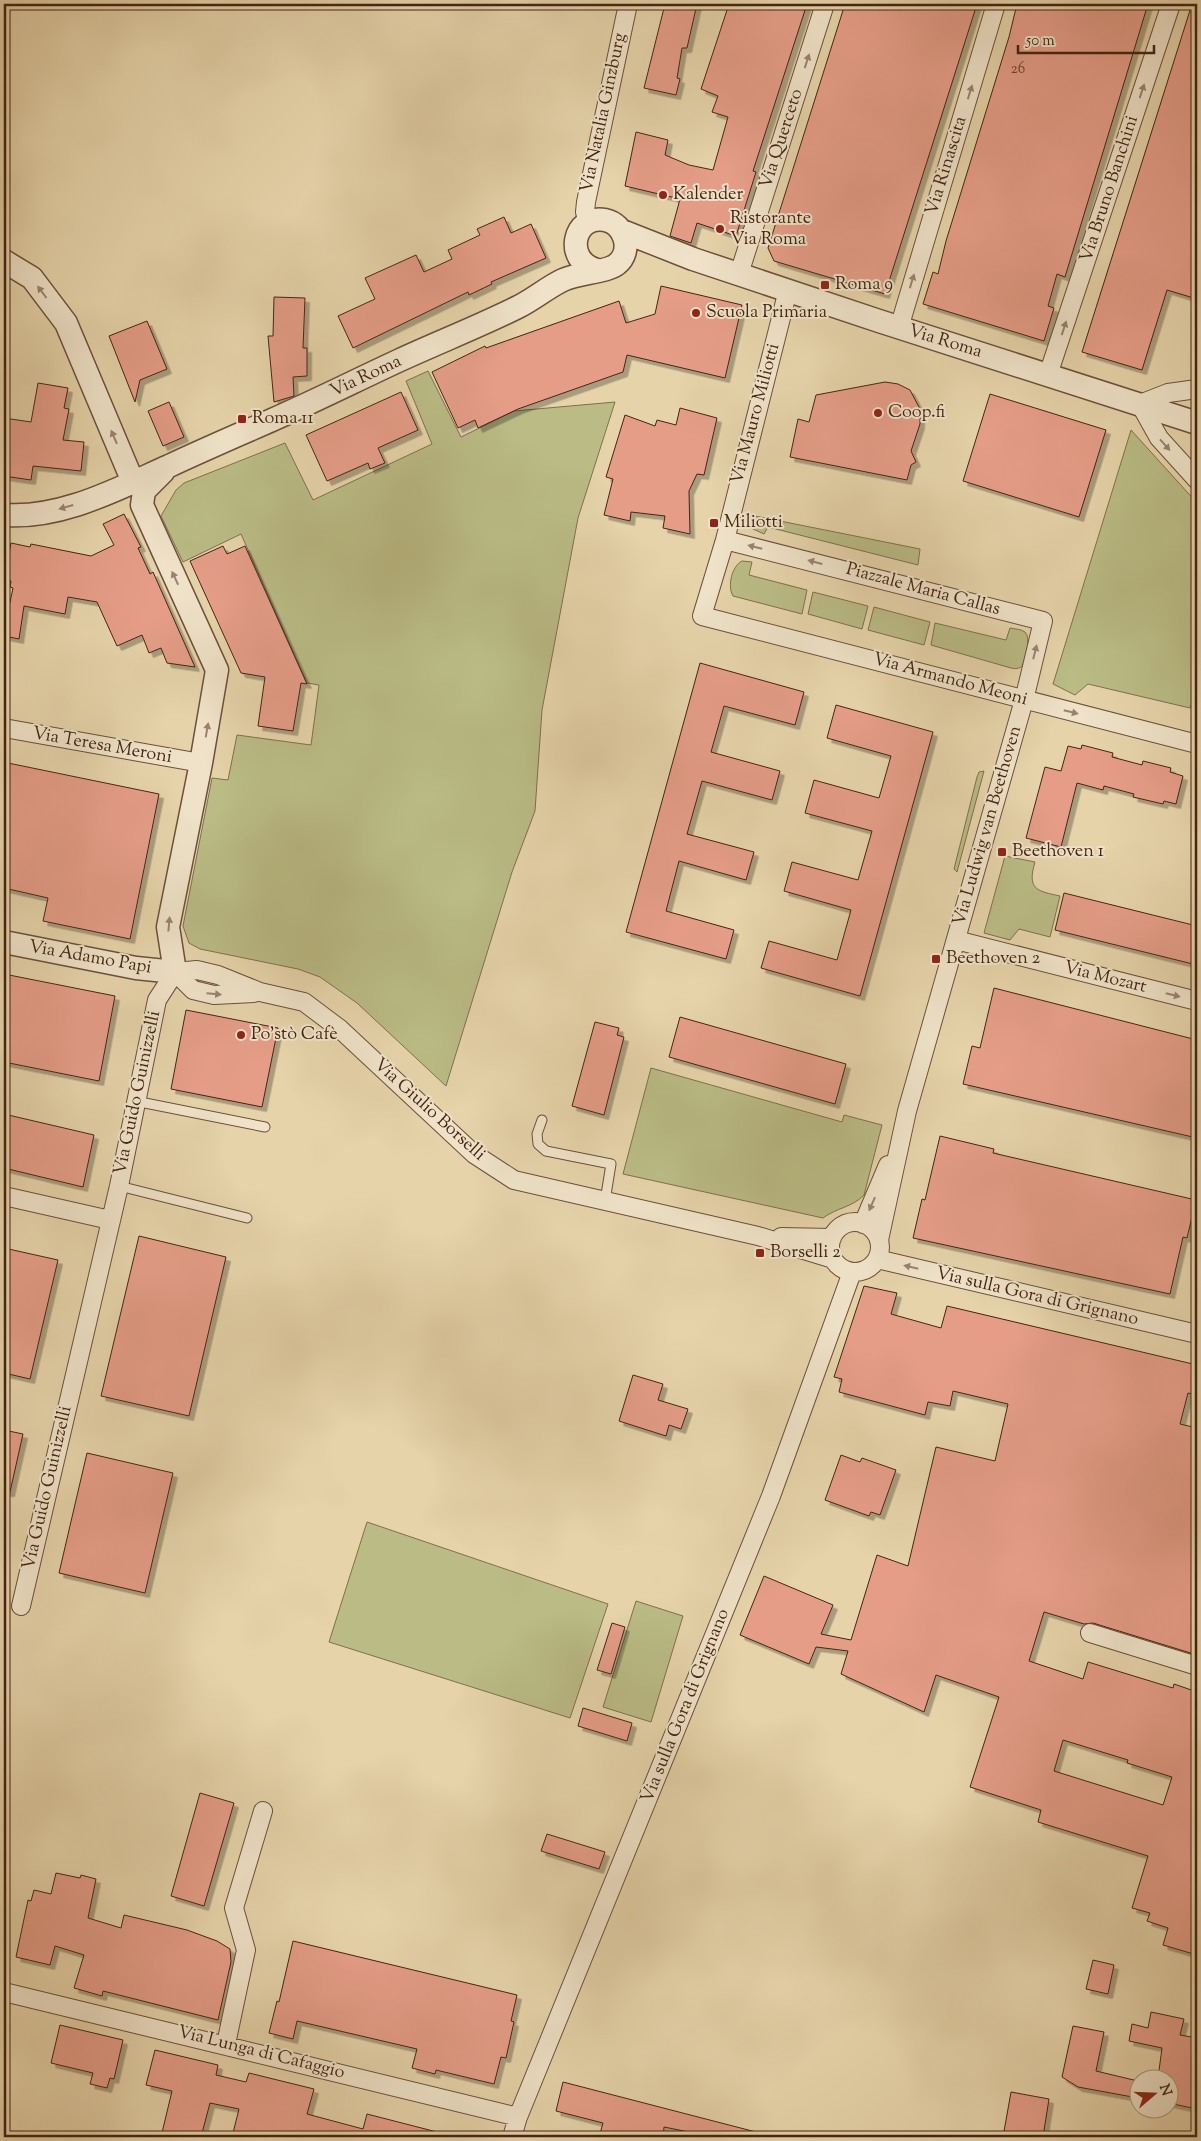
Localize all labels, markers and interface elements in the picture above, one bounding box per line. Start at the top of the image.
scale bar [1018,22,1155,54]
street label: Via Natalia Ginzburg [574,31,634,195]
text: 50 m [1025,31,1055,52]
one-way arrow [803,53,811,68]
house number: 26 [1011,59,1025,80]
one-way arrow [1139,83,1147,98]
one-way arrow [966,84,974,99]
street label: Via Querceto [754,86,810,192]
street label: Via Bruno Banchini [1074,112,1146,266]
street label: Via Rinascita [920,113,974,219]
place label: Kalender [673,182,743,208]
marker: Kalender [657,189,669,201]
place label: Ristorante Via Roma [730,206,811,253]
marker: Ristorante Via Roma [714,223,726,235]
place label: Roma 9 [835,272,893,298]
one-way arrow [909,273,917,288]
marker: Roma 9 [819,279,831,291]
one-way arrow [37,285,47,299]
place label: Scuola Primaria [706,300,827,326]
marker: Scuola Primaria [690,307,702,319]
street label: Via Roma [905,318,985,366]
one-way arrow [1060,321,1068,336]
street label: Via Mauro Miliotti [725,341,787,487]
street label: Via Roma [326,349,406,405]
place label: Coop.fi [888,400,946,426]
place label: Roma 11 [252,406,314,432]
marker: Coop.fi [872,407,884,419]
marker: Roma 11 [236,413,248,425]
one-way arrow [110,429,118,444]
one-way arrow [1159,438,1171,450]
one-way arrow [58,503,73,511]
place label: Miliotti [724,510,783,536]
marker: Miliotti [708,517,720,529]
one-way arrow [748,543,763,551]
street label: Piazzale Maria Callas [843,557,1003,623]
one-way arrow [808,558,823,566]
one-way arrow [171,571,179,585]
one-way arrow [1032,645,1040,660]
street label: Via Armando Meoni [870,647,1030,713]
one-way arrow [1063,708,1078,716]
street label: Via Teresa Meroni [30,721,174,771]
one-way arrow [203,722,211,738]
street label: Via Ludwig van Beethoven [947,723,1029,929]
place label: Beethoven 1 [1012,839,1104,865]
marker: Beethoven 1 [996,846,1008,858]
one-way arrow [166,916,174,932]
street label: Via Adamo Papi [26,934,154,982]
place label: Beethoven 2 [946,946,1041,972]
marker: Beethoven 2 [930,953,942,965]
street label: Via Mozart [1061,955,1149,1001]
one-way arrow [206,990,222,998]
one-way arrow [1165,991,1180,999]
street label: Via Guido Guinizzelli [108,1008,168,1178]
place label: Po'stò Cafè [251,1022,338,1048]
marker: Po'stò Cafè [235,1029,247,1041]
street label: Via Giulio Borselli [367,1052,491,1168]
one-way arrow [868,1197,876,1211]
place label: Borselli 2 [770,1240,841,1266]
marker: Borselli 2 [754,1247,766,1259]
street label: Via sulla Gora di Grignano [933,1261,1141,1333]
one-way arrow [904,1263,919,1271]
street label: Via Guido Guinizzelli [16,1403,80,1573]
street label: Via sulla Gora di Grignano [635,1605,737,1807]
street label: Via Lunga di Cafaggio [175,2020,348,2086]
north arrow [1128,2068,1178,2118]
text: N [1153,2082,1176,2099]

